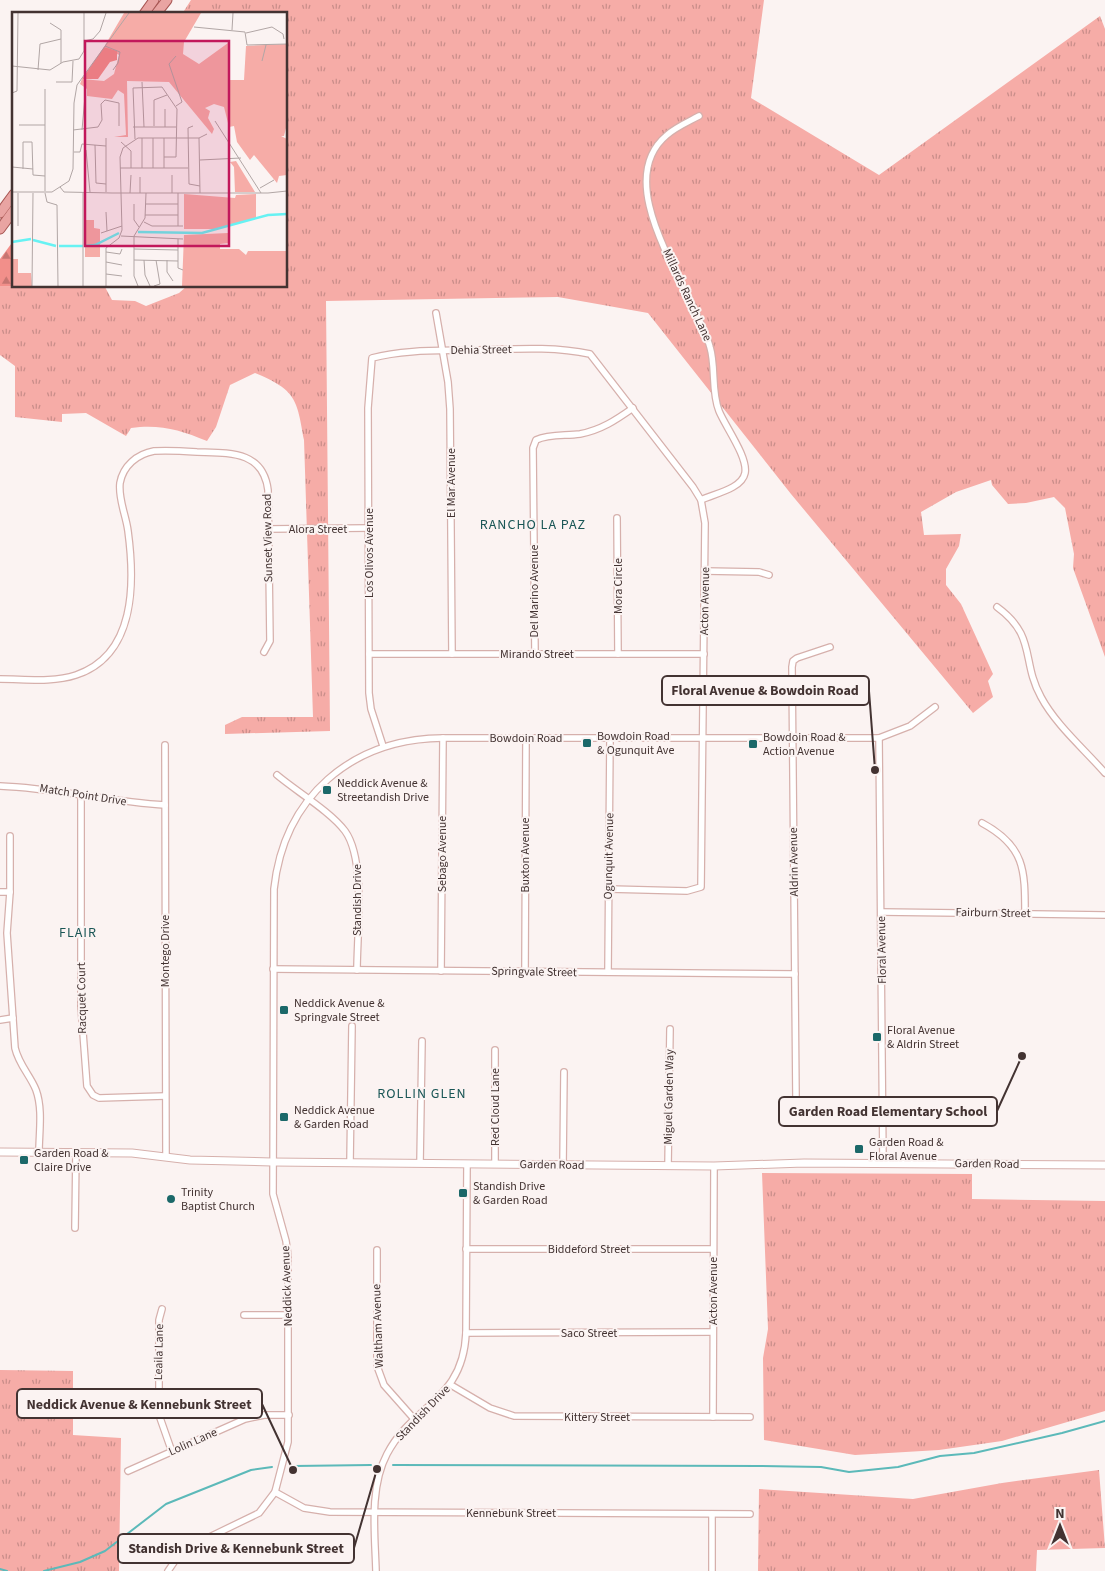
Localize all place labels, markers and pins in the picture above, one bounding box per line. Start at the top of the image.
callout: Floral Avenue & Bowdoin Road [662,676,869,705]
place label: Bowdoin Road & Ogunquit Ave [597,728,674,759]
place label: Bowdoin Road & Action Avenue [763,729,846,760]
marker: Bowdoin Road & Ogunquit Ave [581,737,593,749]
marker: Bowdoin Road & Action Avenue [747,738,759,750]
place label: Neddick Avenue & Streetandish Drive [337,775,429,806]
marker: Neddick Avenue & Streetandish Drive [321,784,333,796]
place label: Neddick Avenue & Springvale Street [294,995,385,1026]
marker: Neddick Avenue & Springvale Street [278,1004,290,1016]
place label: Floral Avenue & Aldrin Street [887,1022,959,1053]
marker: Floral Avenue & Aldrin Street [871,1031,883,1043]
callout: Garden Road Elementary School [779,1097,997,1126]
place label: Neddick Avenue & Garden Road [294,1102,375,1133]
marker: Neddick Avenue & Garden Road [278,1111,290,1123]
place label: Garden Road & Floral Avenue [869,1134,944,1165]
marker: Garden Road & Floral Avenue [853,1143,865,1155]
place label: Garden Road & Claire Drive [34,1145,109,1176]
marker: Garden Road & Claire Drive [18,1154,30,1166]
place label: Standish Drive & Garden Road [473,1178,548,1209]
place label: Trinity Baptist Church [181,1184,255,1215]
marker: Standish Drive & Garden Road [457,1187,469,1199]
marker: Trinity Baptist Church [165,1193,177,1205]
callout: Neddick Avenue & Kennebunk Street [17,1389,262,1418]
callout: Standish Drive & Kennebunk Street [118,1534,354,1563]

